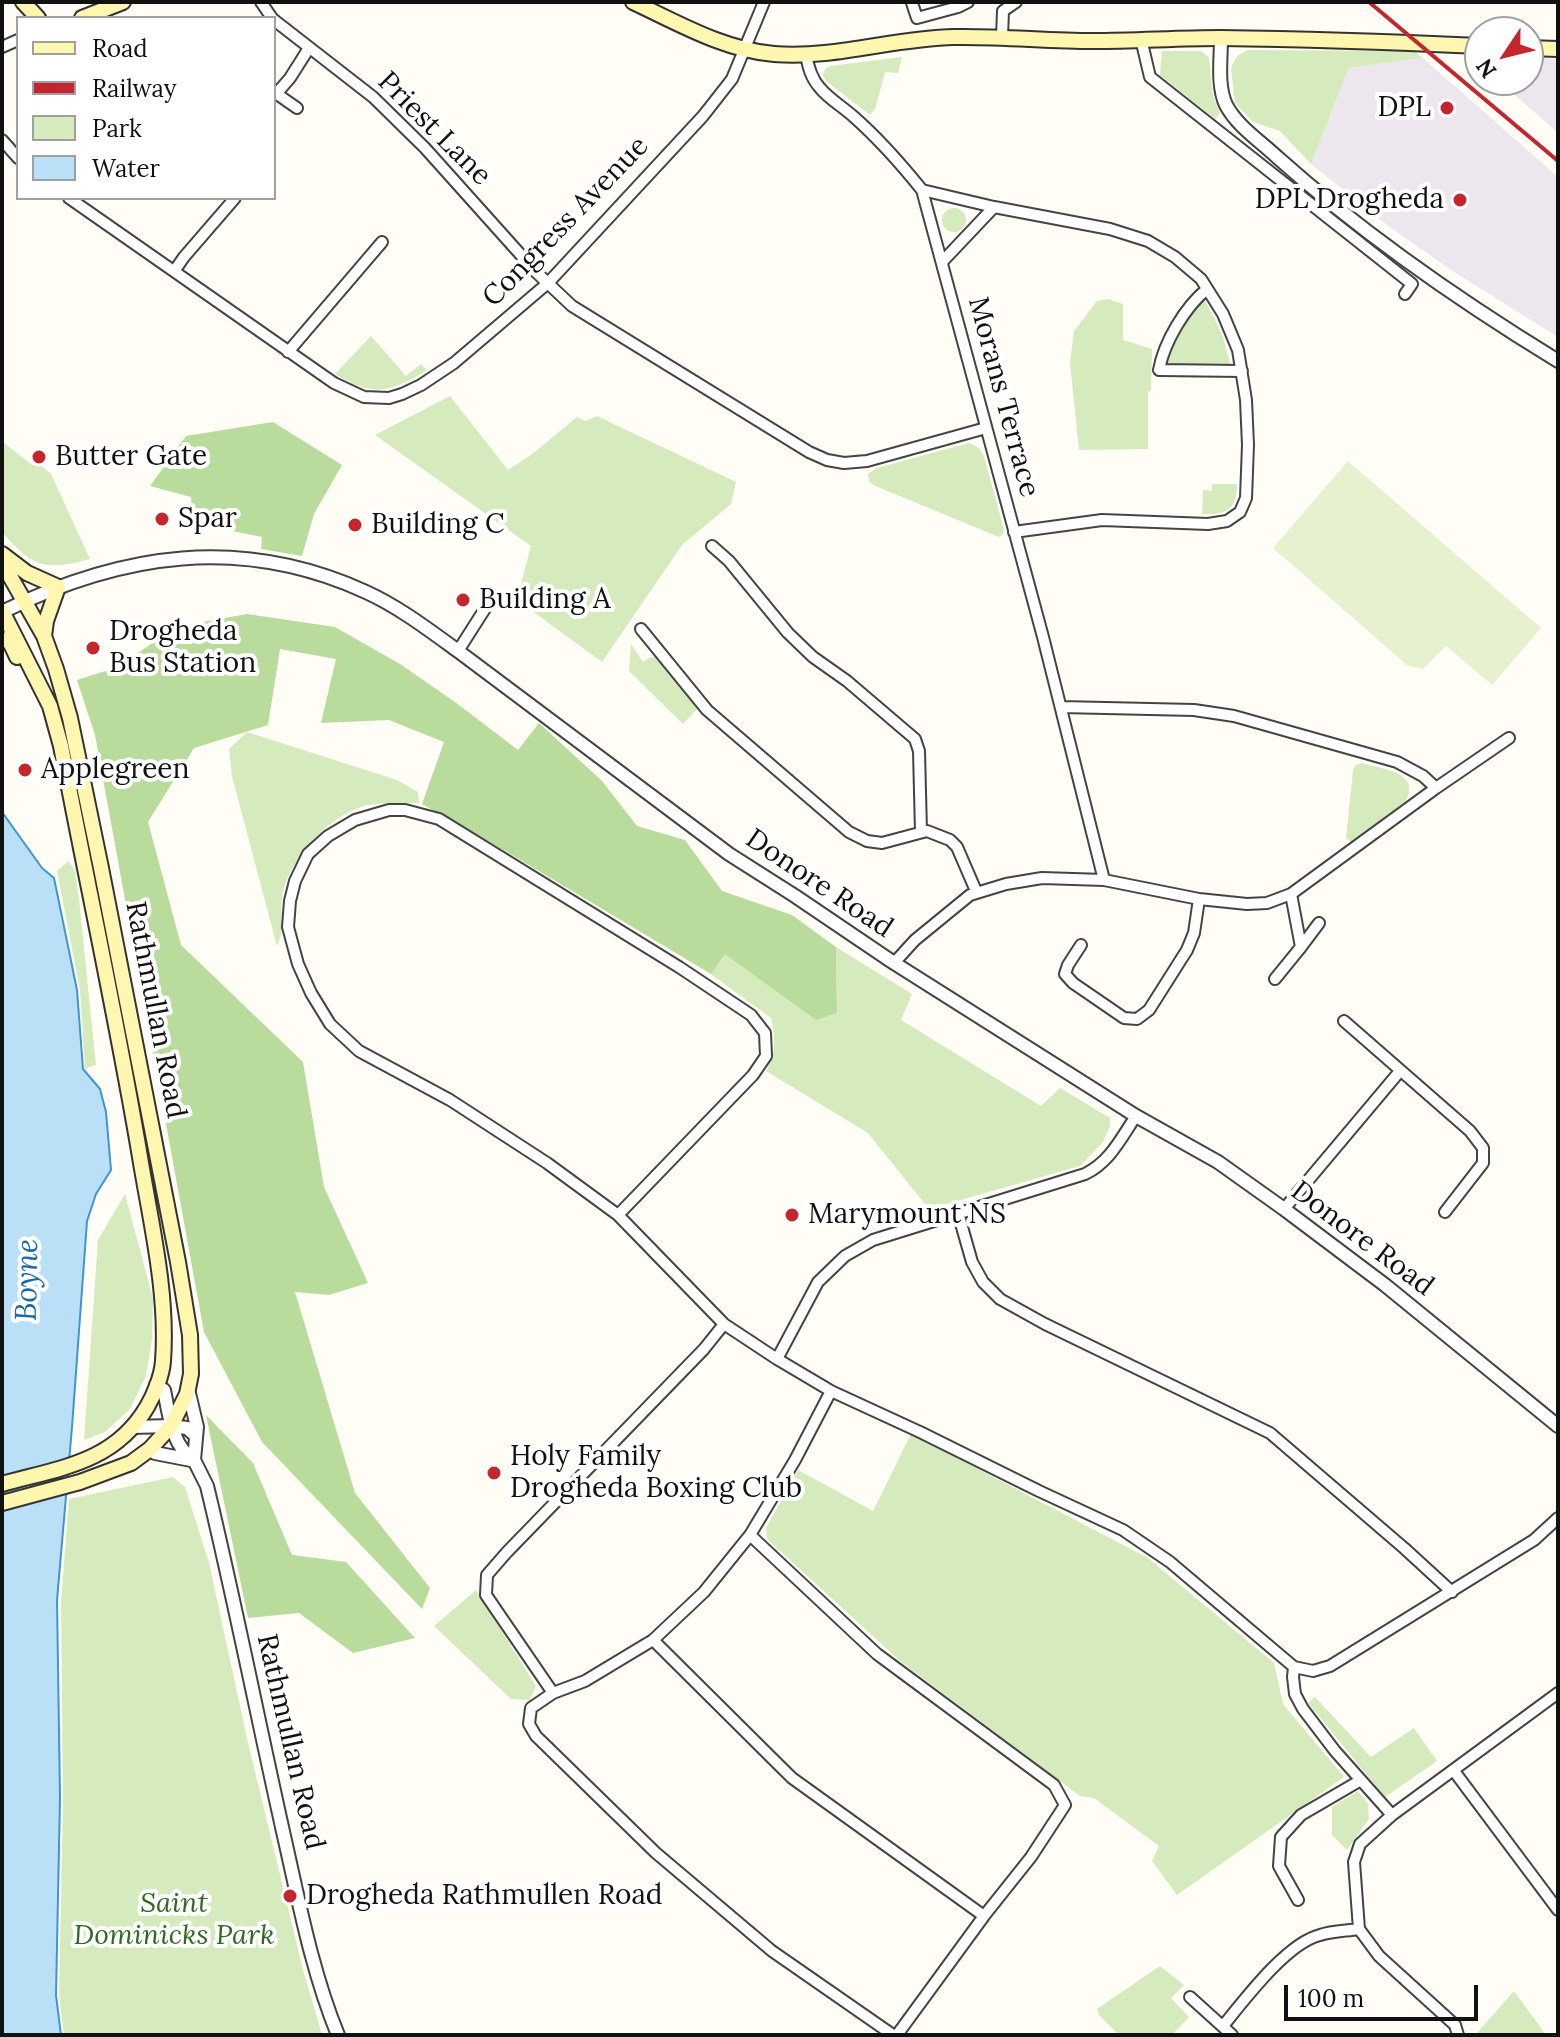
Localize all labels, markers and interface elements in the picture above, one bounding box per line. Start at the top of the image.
legend [16,16,276,200]
north arrow [1464,16,1544,96]
text: Road [92,33,148,64]
text: N [1470,54,1502,84]
street label: Priest Lane [370,65,498,193]
text: Railway [92,73,176,104]
place label: DPL [1377,91,1431,125]
marker: DPL [1438,99,1456,117]
text: Park [92,113,142,144]
street label: Congress Avenue [476,130,656,314]
text: Water [92,153,160,184]
place label: DPL Drogheda [1255,183,1444,217]
marker: DPL Drogheda [1451,191,1469,209]
street label: Morans Terrace [960,293,1046,501]
place label: Butter Gate [55,440,207,474]
marker: Butter Gate [30,448,48,466]
place label: Spar [178,502,237,536]
place label: Building C [371,508,504,542]
marker: Spar [153,510,171,528]
marker: Building C [346,516,364,534]
place label: Building A [479,583,610,617]
marker: Building A [454,591,472,609]
place label: Drogheda Bus Station [109,615,256,681]
marker: Drogheda Bus Station [84,639,102,657]
place label: Applegreen [41,753,189,787]
marker: Applegreen [16,761,34,779]
street label: Donore Road [739,823,899,945]
street label: Rathmullan Road [118,899,192,1121]
street label: Donore Road [1284,1174,1440,1304]
place label: Marymount NS [808,1198,1006,1232]
marker: Marymount NS [783,1206,801,1224]
water label: Boyne [9,1239,47,1321]
place label: Holy Family Drogheda Boxing Club [510,1440,802,1506]
marker: Holy Family Drogheda Boxing Club [485,1464,503,1482]
street label: Rathmullan Road [249,1631,331,1853]
place label: Drogheda Rathmullen Road [306,1879,663,1913]
park label: Saint Dominicks Park [73,1887,275,1953]
marker: Drogheda Rathmullen Road [281,1887,299,1905]
scale bar [1288,1969,1482,2019]
text: 100 m [1298,1983,1364,2014]

